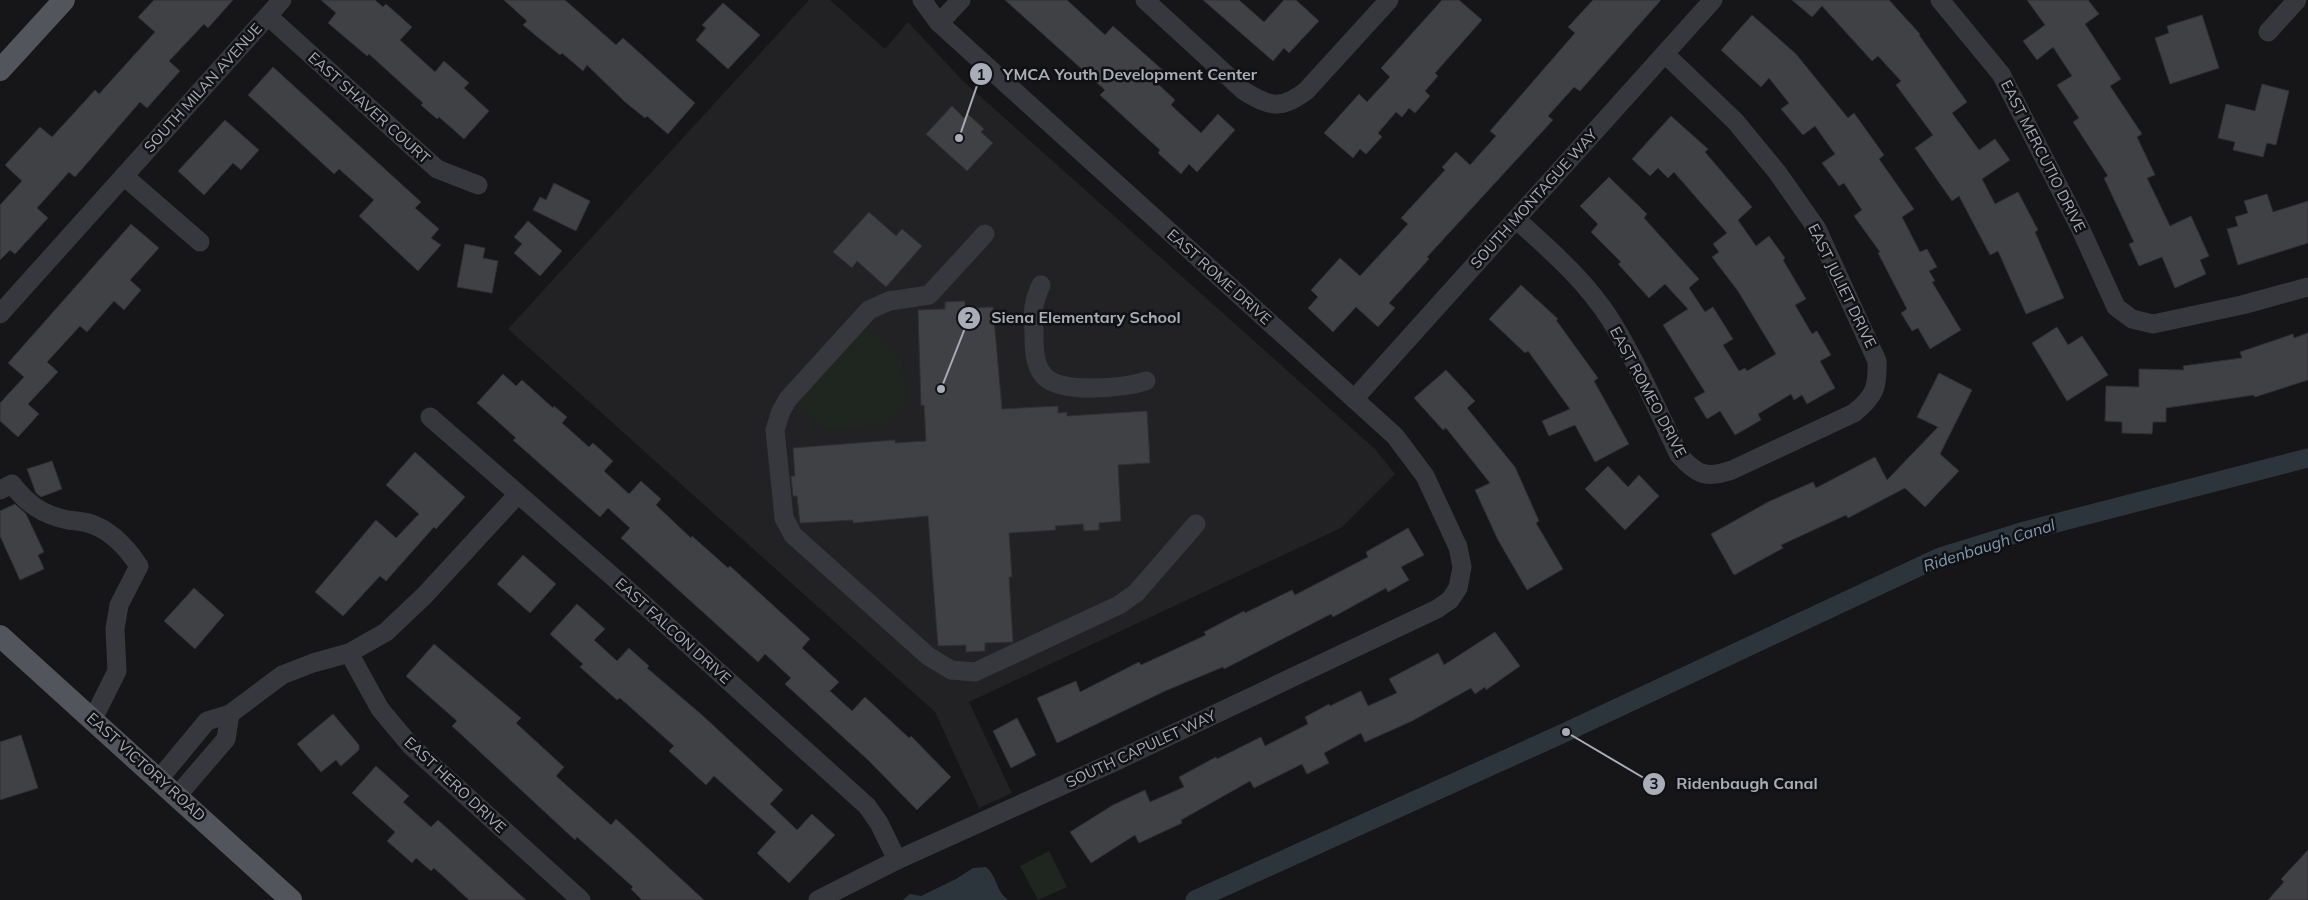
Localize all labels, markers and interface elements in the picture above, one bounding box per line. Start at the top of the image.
street label: SOUTH MILAN AVENUE [139,19,266,156]
street label: EAST SHAVER COURT [304,48,434,168]
callout: YMCA Youth Development Center [968,59,1267,90]
text: YMCA Youth Development Center [1002,64,1258,84]
text: 1 [976,65,986,84]
street label: EAST MERCUTIO DRIVE [1997,77,2090,235]
street label: SOUTH MONTAGUE WAY [1466,125,1602,272]
street label: EAST JULIET DRIVE [1804,221,1881,351]
street label: EAST ROME DRIVE [1163,225,1276,329]
callout: Siena Elementary School [956,302,1191,333]
text: Siena Elementary School [991,307,1181,327]
text: 2 [964,308,974,327]
street label: EAST ROMEO DRIVE [1606,323,1691,461]
water label: Ridenbaugh Canal [1921,514,2058,576]
street label: EAST FALCON DRIVE [612,574,735,688]
street label: SOUTH CAPULET WAY [1063,705,1219,792]
street label: EAST VICTORY ROAD [83,708,210,825]
street label: EAST HERO DRIVE [400,732,510,837]
callout: Ridenbaugh Canal [1642,768,1828,799]
text: Ridenbaugh Canal [1676,773,1818,793]
text: 3 [1649,774,1659,793]

